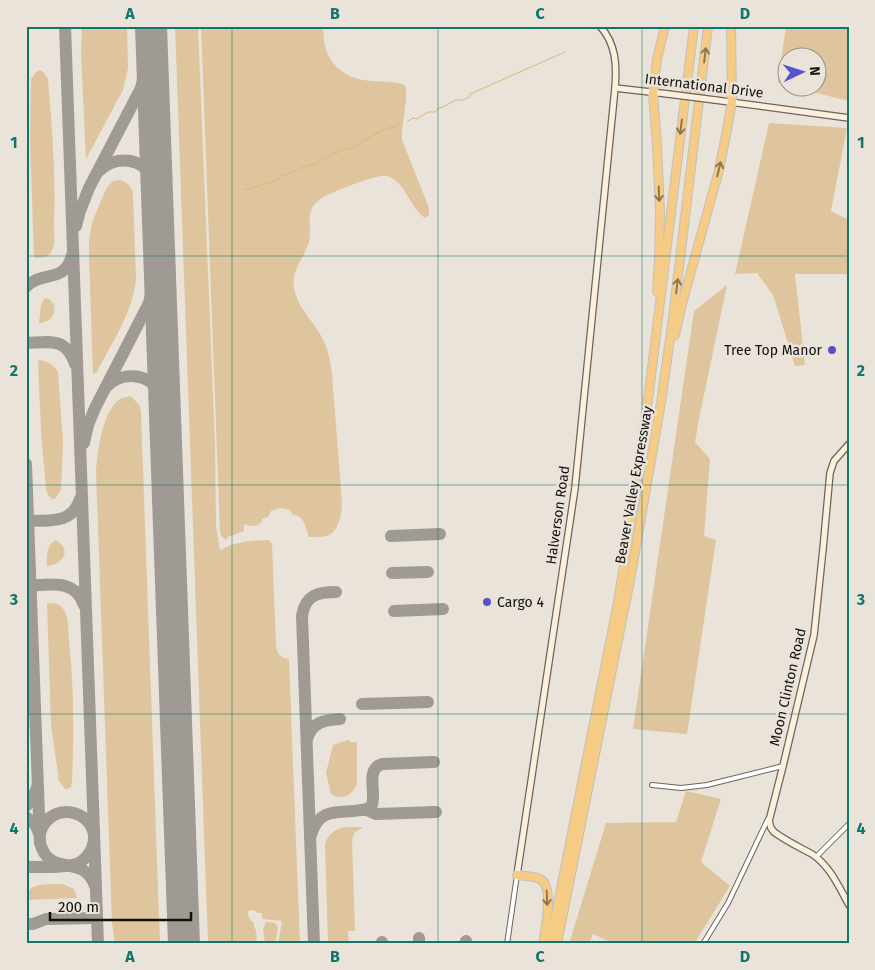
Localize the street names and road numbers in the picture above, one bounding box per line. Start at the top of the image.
street label: International Drive [644,70,764,102]
street label: Beaver Valley Expressway [612,405,656,565]
street label: Halverson Road [543,465,573,565]
street label: Moon Clinton Road [766,626,810,748]

